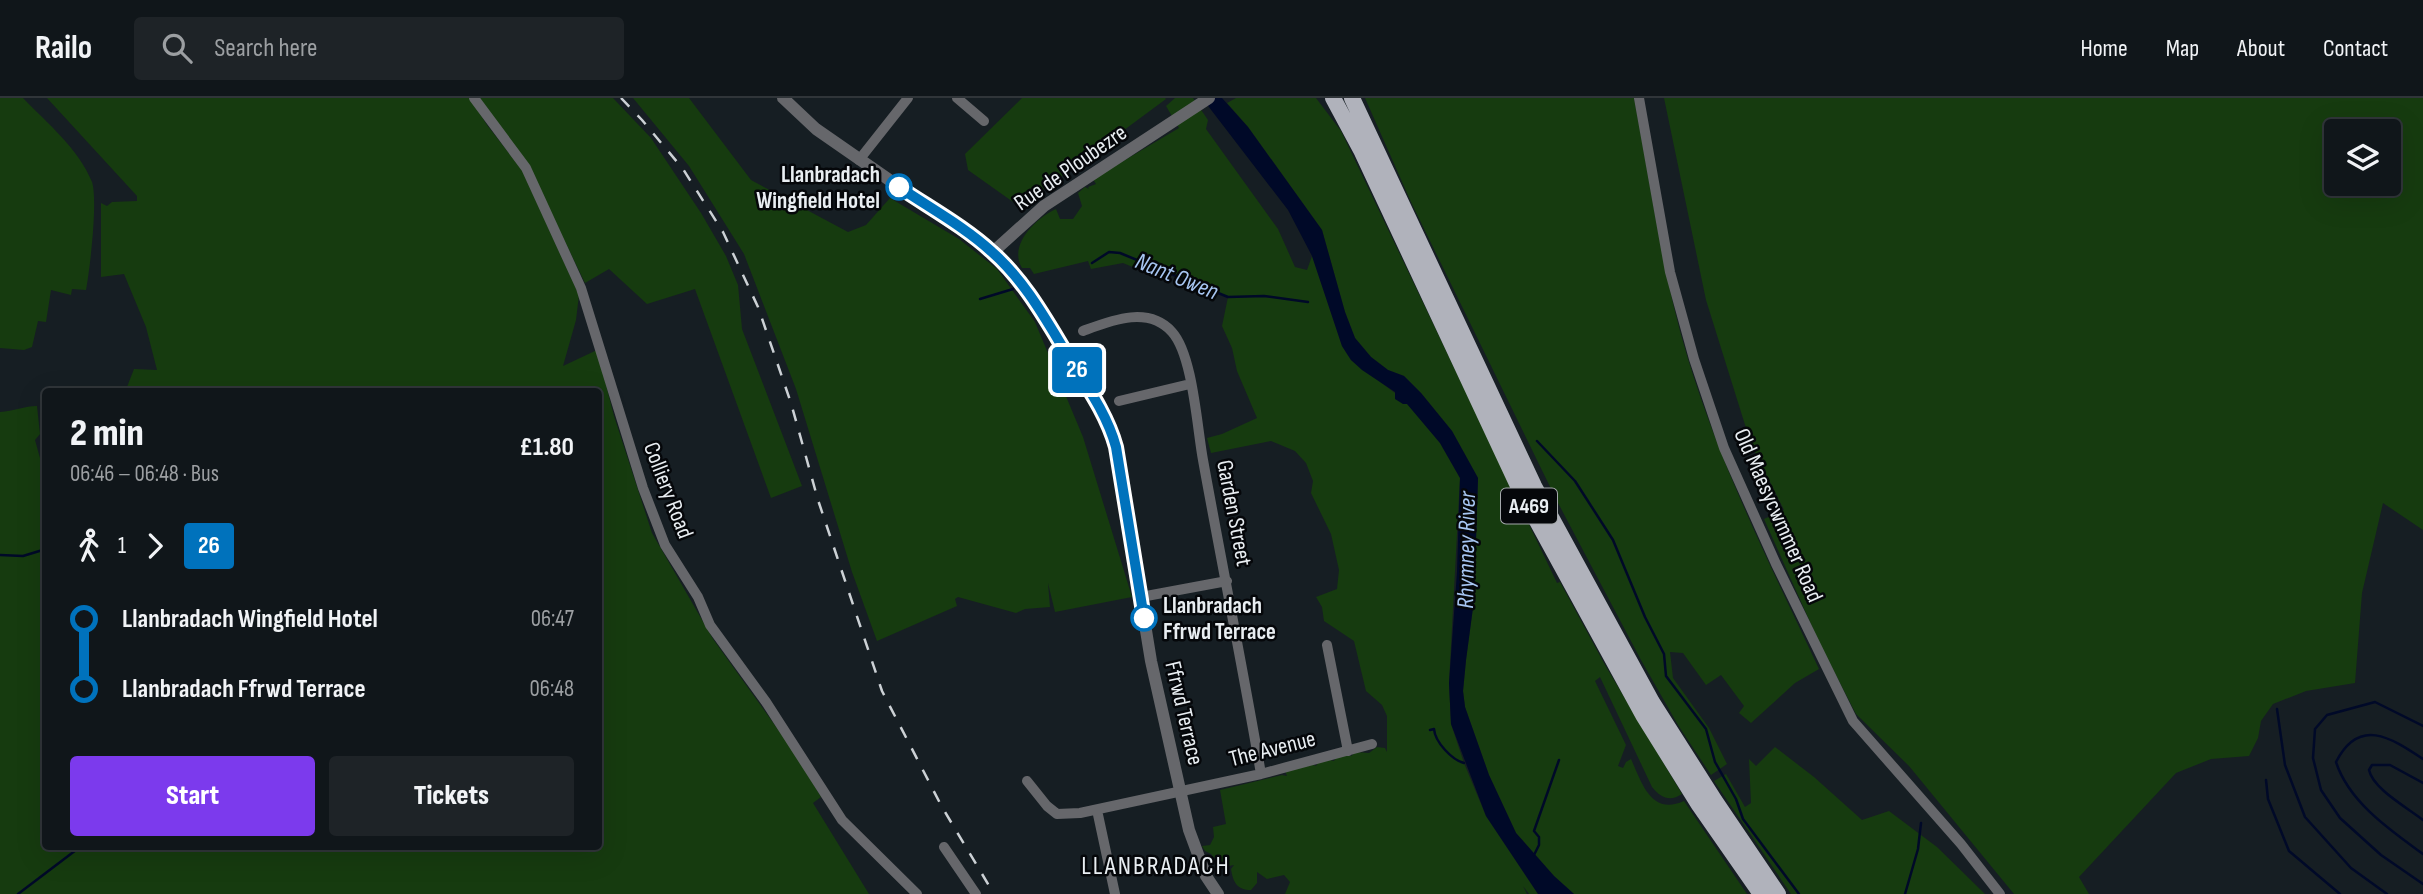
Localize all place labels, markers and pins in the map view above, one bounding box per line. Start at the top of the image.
place label: Llanbradach Wingfield Hotel [756,161,880,215]
marker: Llanbradach Wingfield Hotel [886,174,912,200]
place label: Llanbradach Ffrwd Terrace [1163,592,1276,646]
marker: Llanbradach Ffrwd Terrace [1131,605,1157,631]

